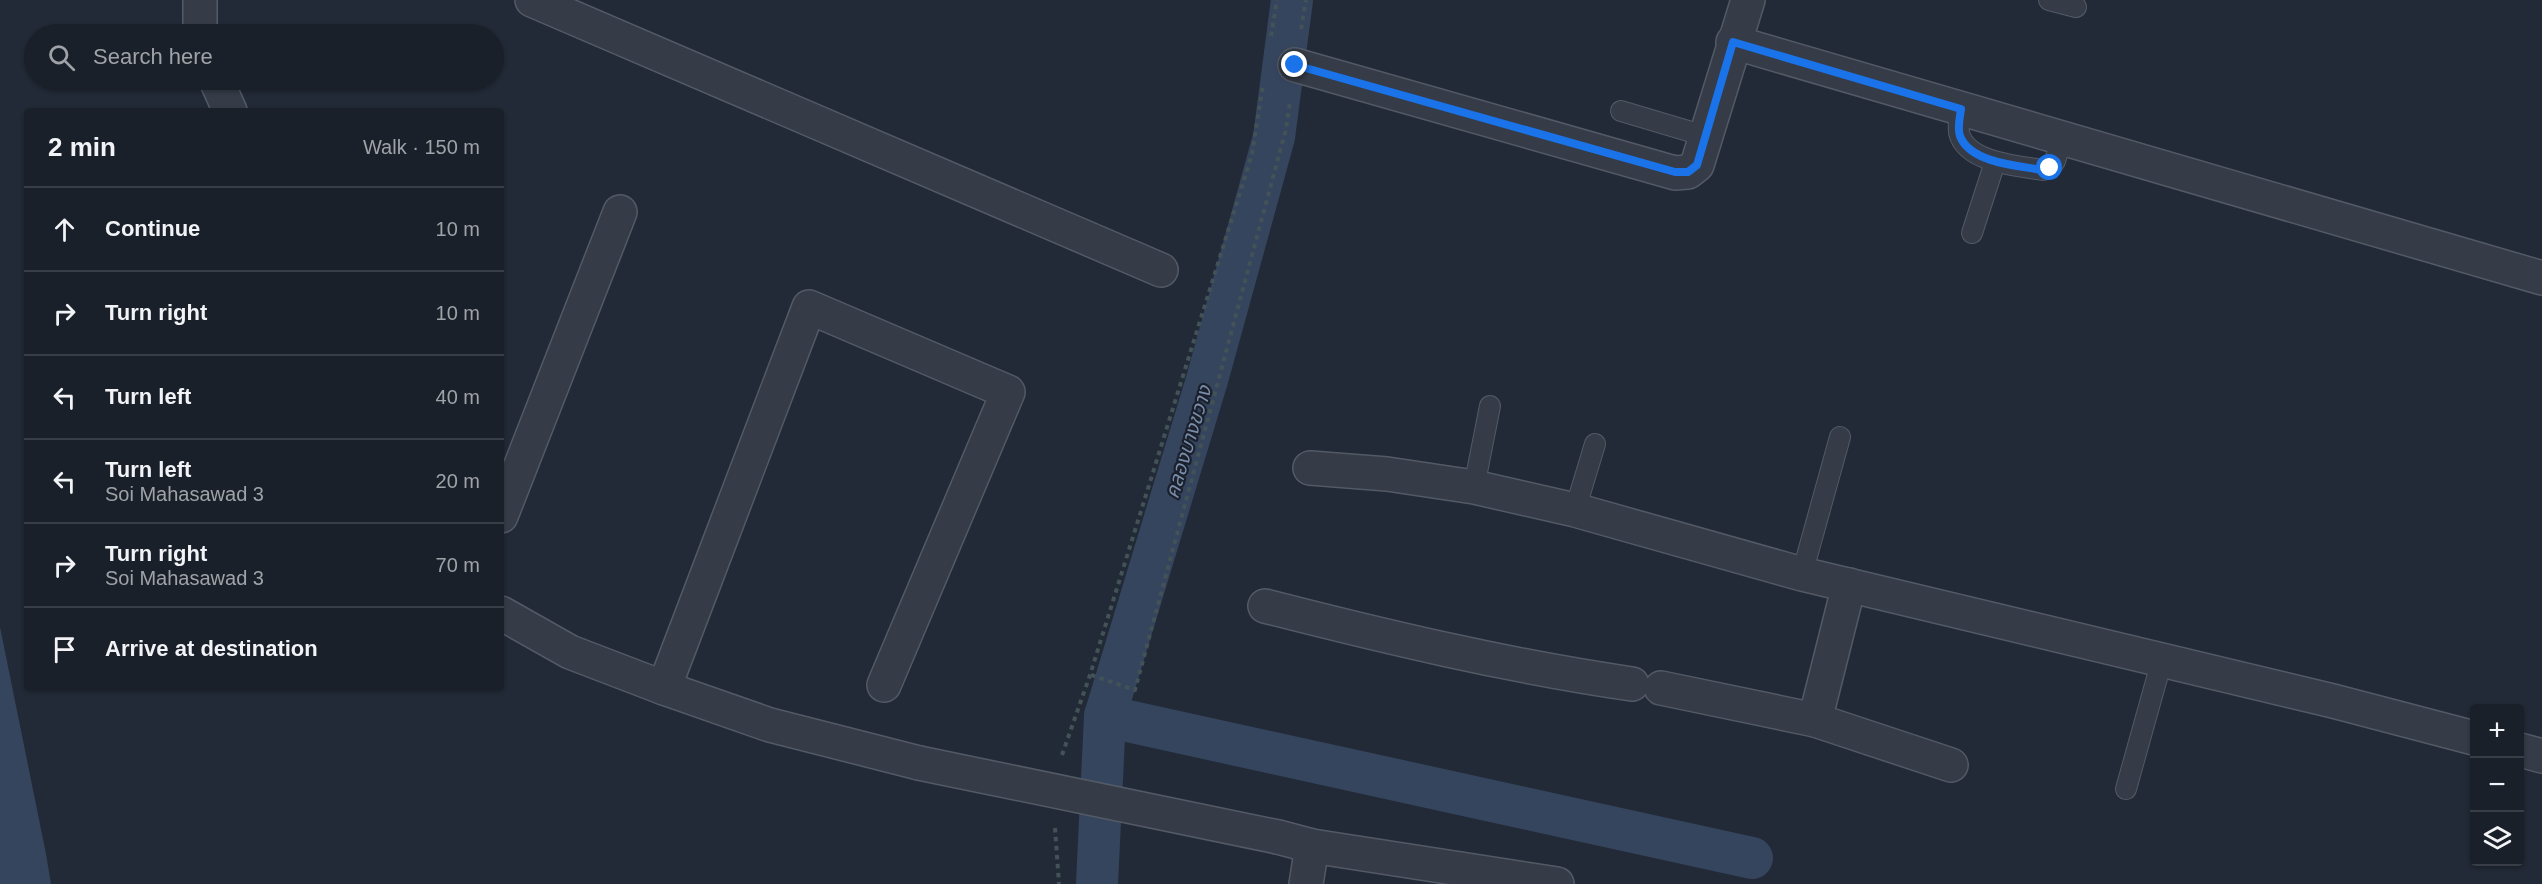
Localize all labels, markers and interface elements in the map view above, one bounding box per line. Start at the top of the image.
search box [24,24,504,90]
icon: search [45,41,78,74]
text: Search here [93,44,213,69]
route end [1281,51,1307,77]
text: 2 min [48,132,116,162]
text: Walk · 150 m [363,136,480,158]
route start [2036,154,2062,180]
icon: ahead [48,213,81,246]
text: Continue [105,216,200,241]
text: 10 m [436,218,480,240]
icon: right [48,297,81,330]
text: Turn right [105,300,207,325]
text: 10 m [436,302,480,324]
icon: left [48,381,81,414]
water label: คลองบางขวาง [1160,382,1216,501]
text: Turn left [105,384,191,409]
text: 40 m [436,386,480,408]
text: Turn left [105,457,191,482]
icon: left [48,465,81,498]
text: 20 m [436,470,480,492]
text: Soi Mahasawad 3 [105,483,264,505]
text: Turn right [105,541,207,566]
icon: right [48,549,81,582]
text: 70 m [436,554,480,576]
text: Soi Mahasawad 3 [105,567,264,589]
icon: arrive [48,633,81,666]
text: Arrive at destination [105,636,318,661]
map controls [2470,704,2524,866]
button: + [2470,704,2524,758]
button: − [2470,758,2524,812]
button: layers [2470,812,2524,866]

